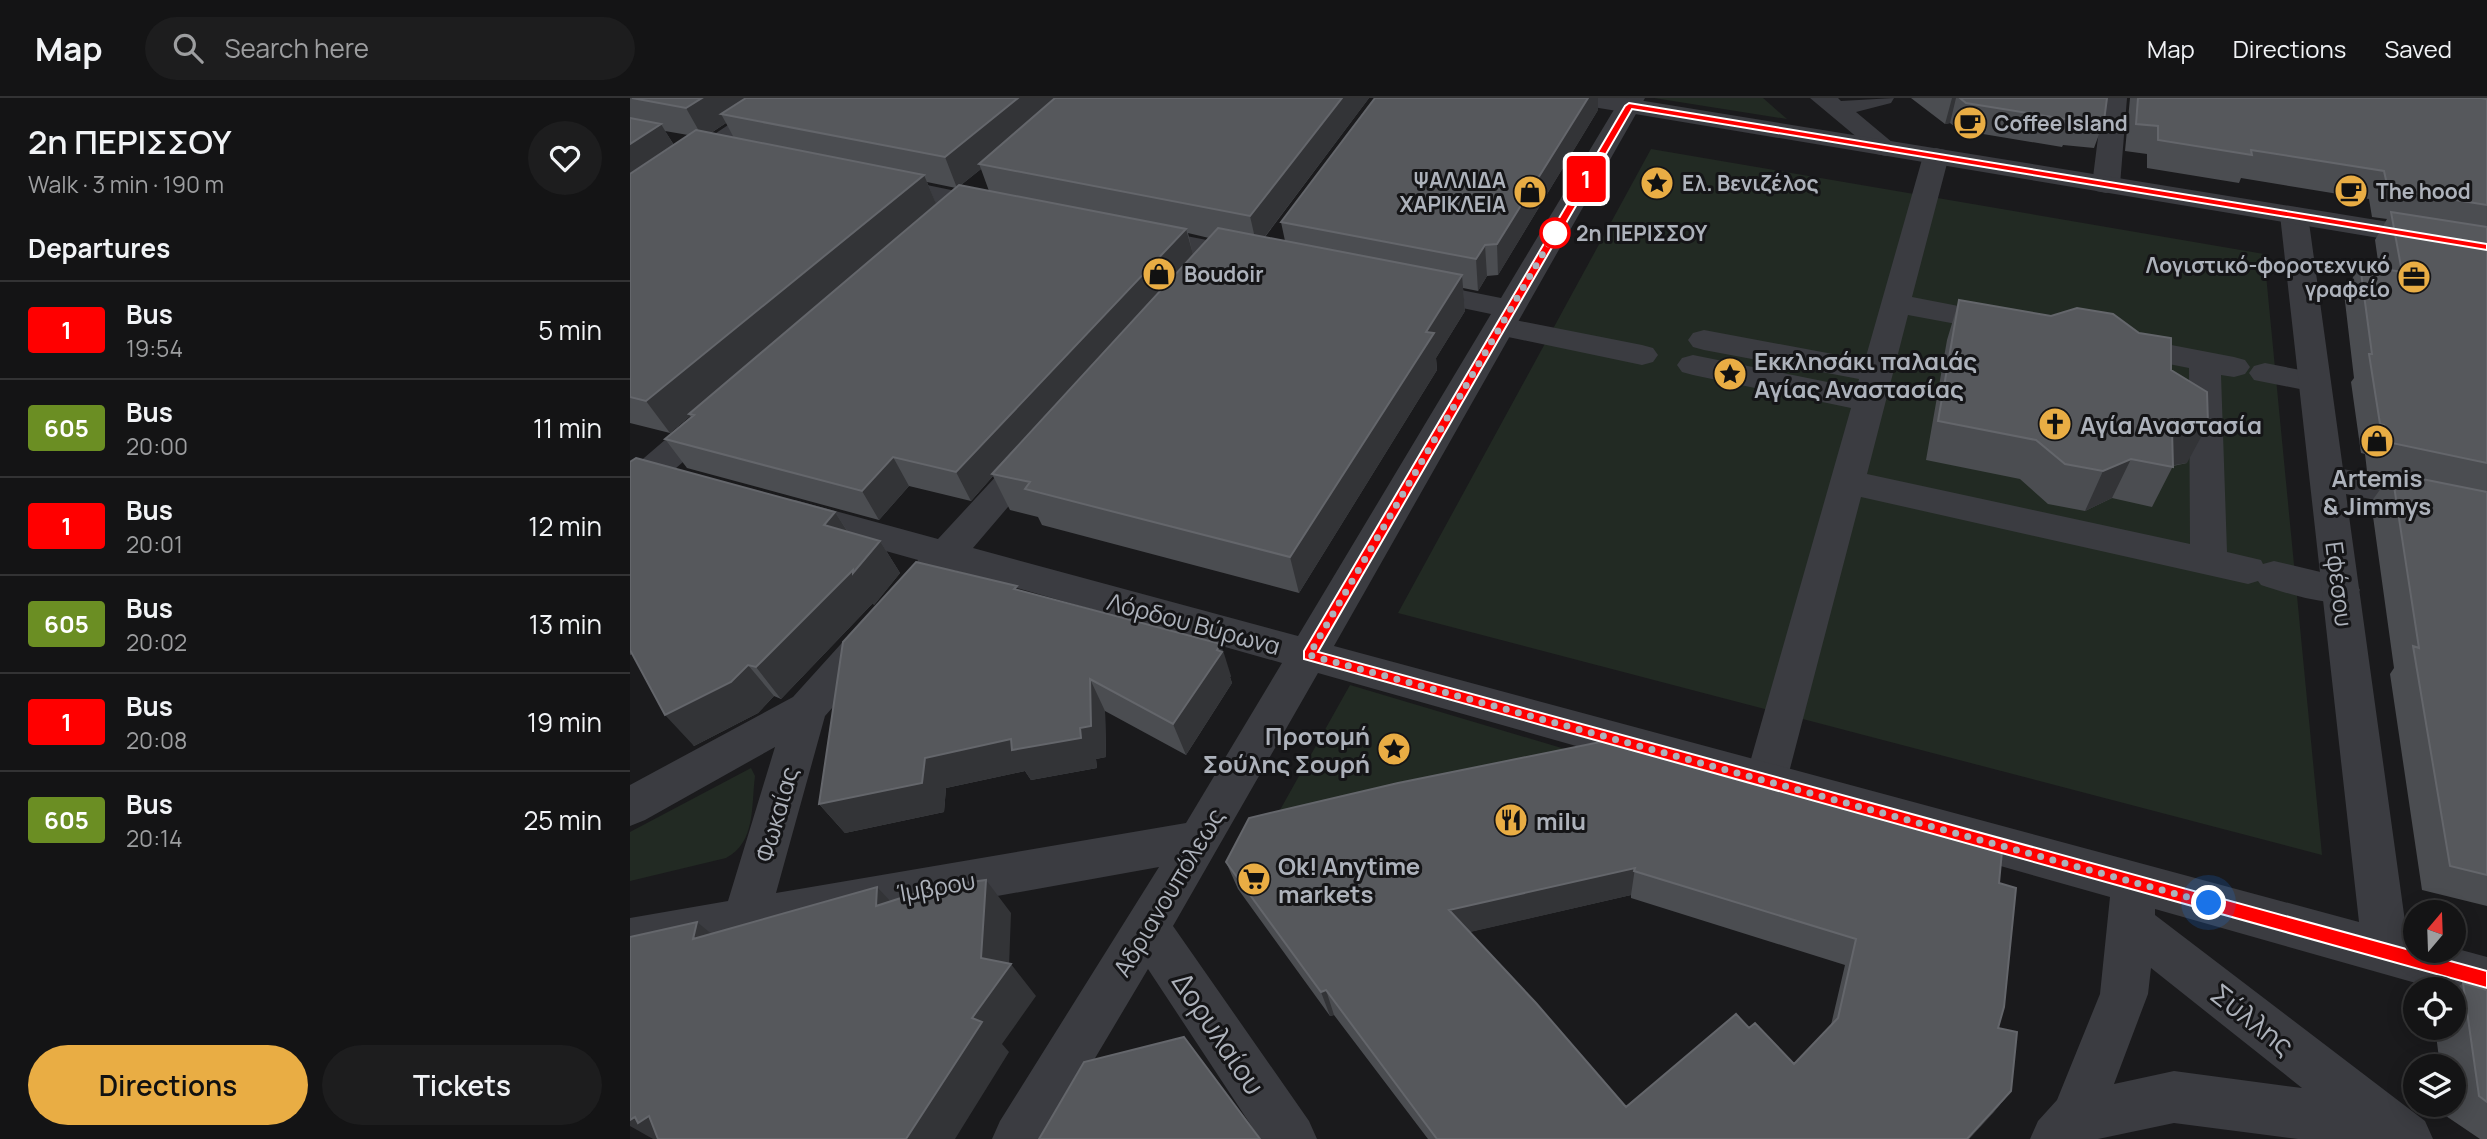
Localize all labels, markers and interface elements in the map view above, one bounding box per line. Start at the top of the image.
search box [145,17,635,80]
text: Map [35,26,103,71]
icon: search [169,29,207,67]
text: Search here [225,30,369,66]
text: Map [2147,32,2195,65]
text: Directions [2233,32,2346,65]
text: Saved [2384,32,2452,65]
cafe icon: Coffee Island [1951,104,1989,142]
place label: Coffee Island [1994,109,2128,137]
text: 2η ΠΕΡΙΣΣΟΥ [28,119,232,164]
button: heart [528,121,602,195]
line badge: 1 [1563,156,1609,202]
text: 1 [1581,162,1591,195]
place icon: Ελ. Βενιζέλος [1638,164,1676,202]
place label: ΨΑΛΛΙΔΑ ΧΑΡΙΚΛΕΙΑ [1400,166,1506,218]
text: Walk · 3 min · 190 m [28,168,224,200]
place label: Ελ. Βενιζέλος [1682,169,1819,197]
cafe icon: The hood [2332,172,2370,210]
shop icon: ΨΑΛΛΙΔΑ ΧΑΡΙΚΛΕΙΑ [1511,173,1549,211]
place label: The hood [2376,177,2471,205]
marker: 2η ΠΕΡΙΣΣΟΥ [1540,218,1570,248]
place label: 2η ΠΕΡΙΣΣΟΥ [1576,219,1707,247]
text: Departures [28,230,170,266]
place label: Λογιστικό-φοροτεχνικό γραφείο [2146,251,2390,303]
shop icon: Boudoir [1140,255,1178,293]
office icon: Λογιστικό-φοροτεχνικό γραφείο [2395,258,2433,296]
place label: Boudoir [1184,260,1264,288]
text: Bus [126,296,173,332]
text: 5 min [538,312,602,348]
text: 1 [61,313,72,346]
text: 19:54 [126,332,183,364]
place label: Εκκλησάκι παλαιάς Αγίας Αναστασίας [1754,344,1977,405]
place icon: Εκκλησάκι παλαιάς Αγίας Αναστασίας [1711,355,1749,393]
text: Bus [126,394,173,430]
church icon: Αγία Αναστασία [2036,405,2074,443]
place label: Αγία Αναστασία [2080,408,2262,441]
text: 11 min [533,410,602,446]
text: 605 [44,411,89,444]
shop icon: Artemis & Jimmys [2358,422,2396,460]
text: 20:00 [126,430,188,462]
place label: Artemis & Jimmys [2323,461,2431,522]
text: Bus [126,492,173,528]
text: 12 min [528,508,602,544]
text: 1 [61,509,72,542]
text: 20:01 [126,528,183,560]
street label: Εφέσου [2318,539,2362,629]
street label: Λόρδου Βύρωνα [1104,584,1284,662]
text: Bus [126,590,173,626]
text: 13 min [529,606,602,642]
text: 605 [44,607,89,640]
text: 20:02 [126,626,187,658]
text: Bus [126,688,173,724]
text: 19 min [527,704,602,740]
text: 1 [61,705,72,738]
place label: Προτομή Σούλης Σουρή [1203,719,1370,780]
text: 20:08 [126,724,187,756]
place icon: Προτομή Σούλης Σουρή [1375,730,1413,768]
street label: Φωκαίας [747,763,805,865]
text: Bus [126,786,173,822]
restaurant icon: milu [1492,801,1530,839]
text: 25 min [523,802,602,838]
street label: Αδριανουπόλεως [1105,802,1231,982]
text: 605 [44,803,89,836]
place label: milu [1536,804,1586,837]
text: 20:14 [126,822,183,854]
place label: Ok! Anytime markets [1278,849,1420,910]
supermarket icon: Ok! Anytime markets [1235,860,1273,898]
street label: Ίμβρου [894,863,978,909]
your location [2191,885,2226,920]
north arrow [2403,900,2466,962]
map controls [2403,900,2466,1117]
street label: Δορυλαίου [1164,964,1274,1102]
street label: Σύλλης [2203,974,2303,1064]
button: locate [2403,977,2466,1040]
button: Directions [28,1045,308,1125]
button: Tickets [322,1045,602,1125]
button: layers [2403,1054,2466,1117]

